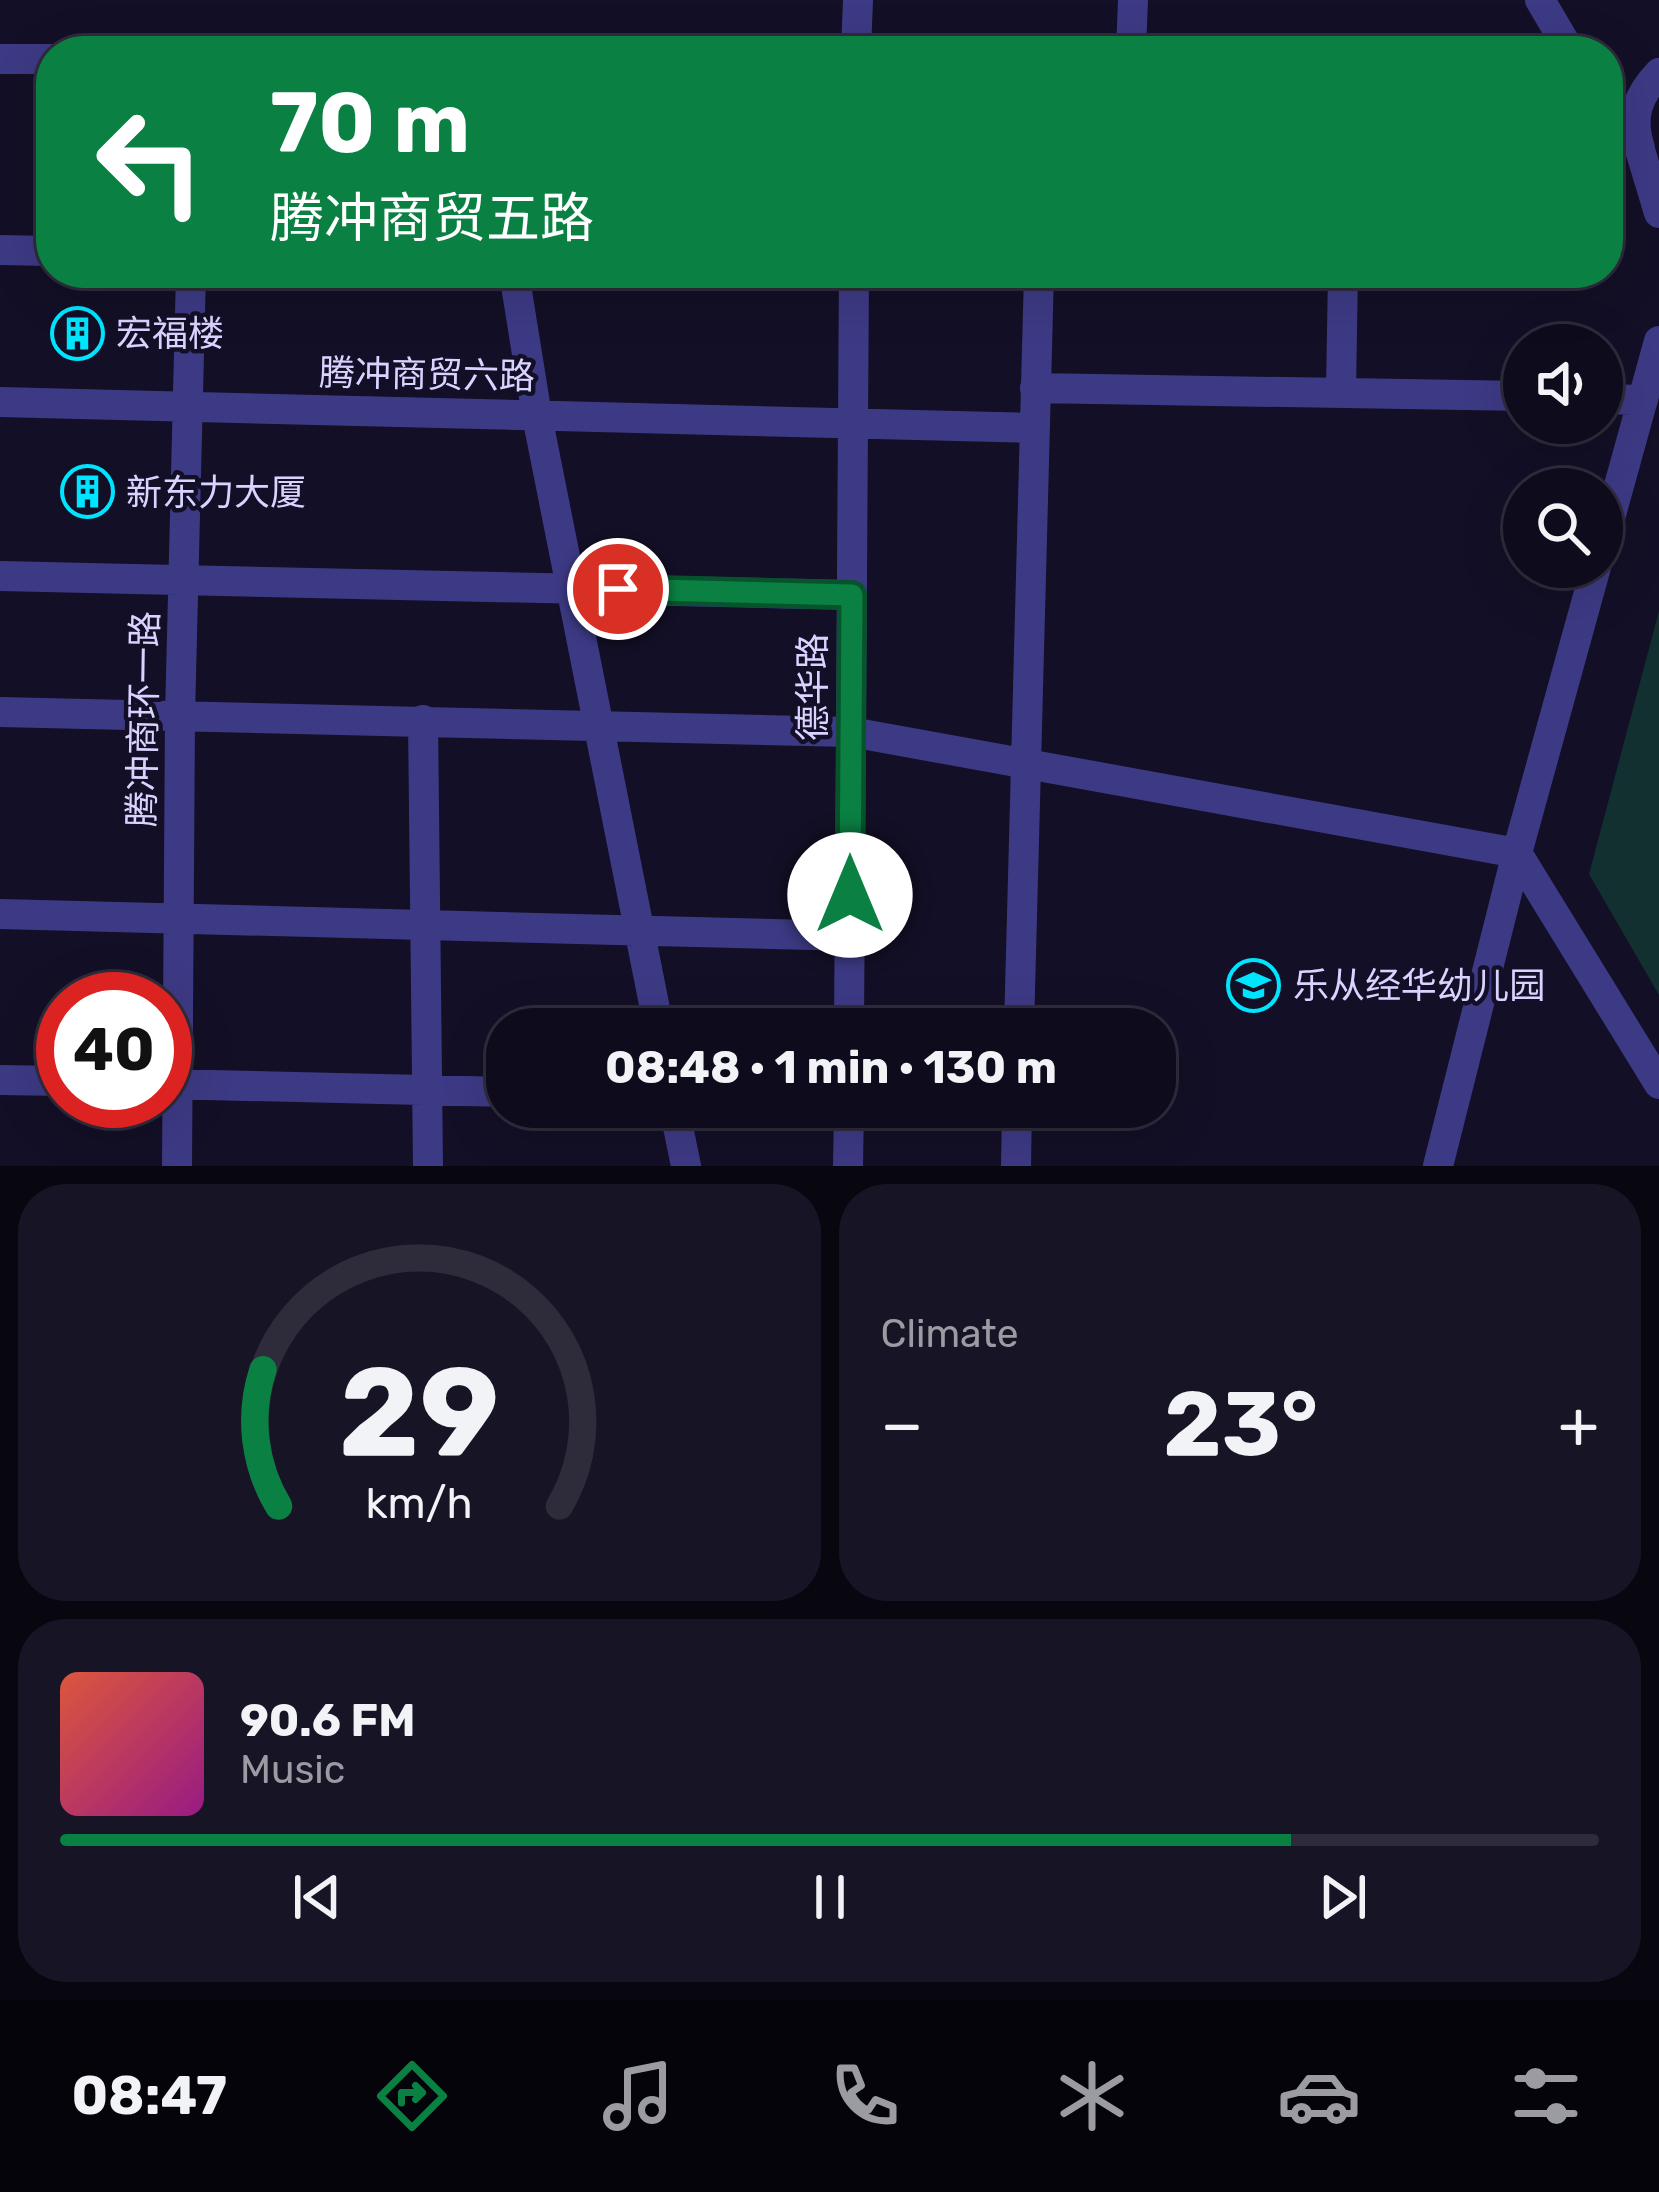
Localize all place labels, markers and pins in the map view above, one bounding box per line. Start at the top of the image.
building icon: 宏福楼 [49,305,105,361]
place label: 宏福楼 [116,312,224,355]
building icon: 新东力大厦 [59,464,115,520]
place label: 新东力大厦 [126,471,306,514]
pin [567,538,669,640]
school or university icon: 乐从经华幼儿园 [1226,957,1282,1013]
place label: 乐从经华幼儿园 [1293,964,1545,1007]

